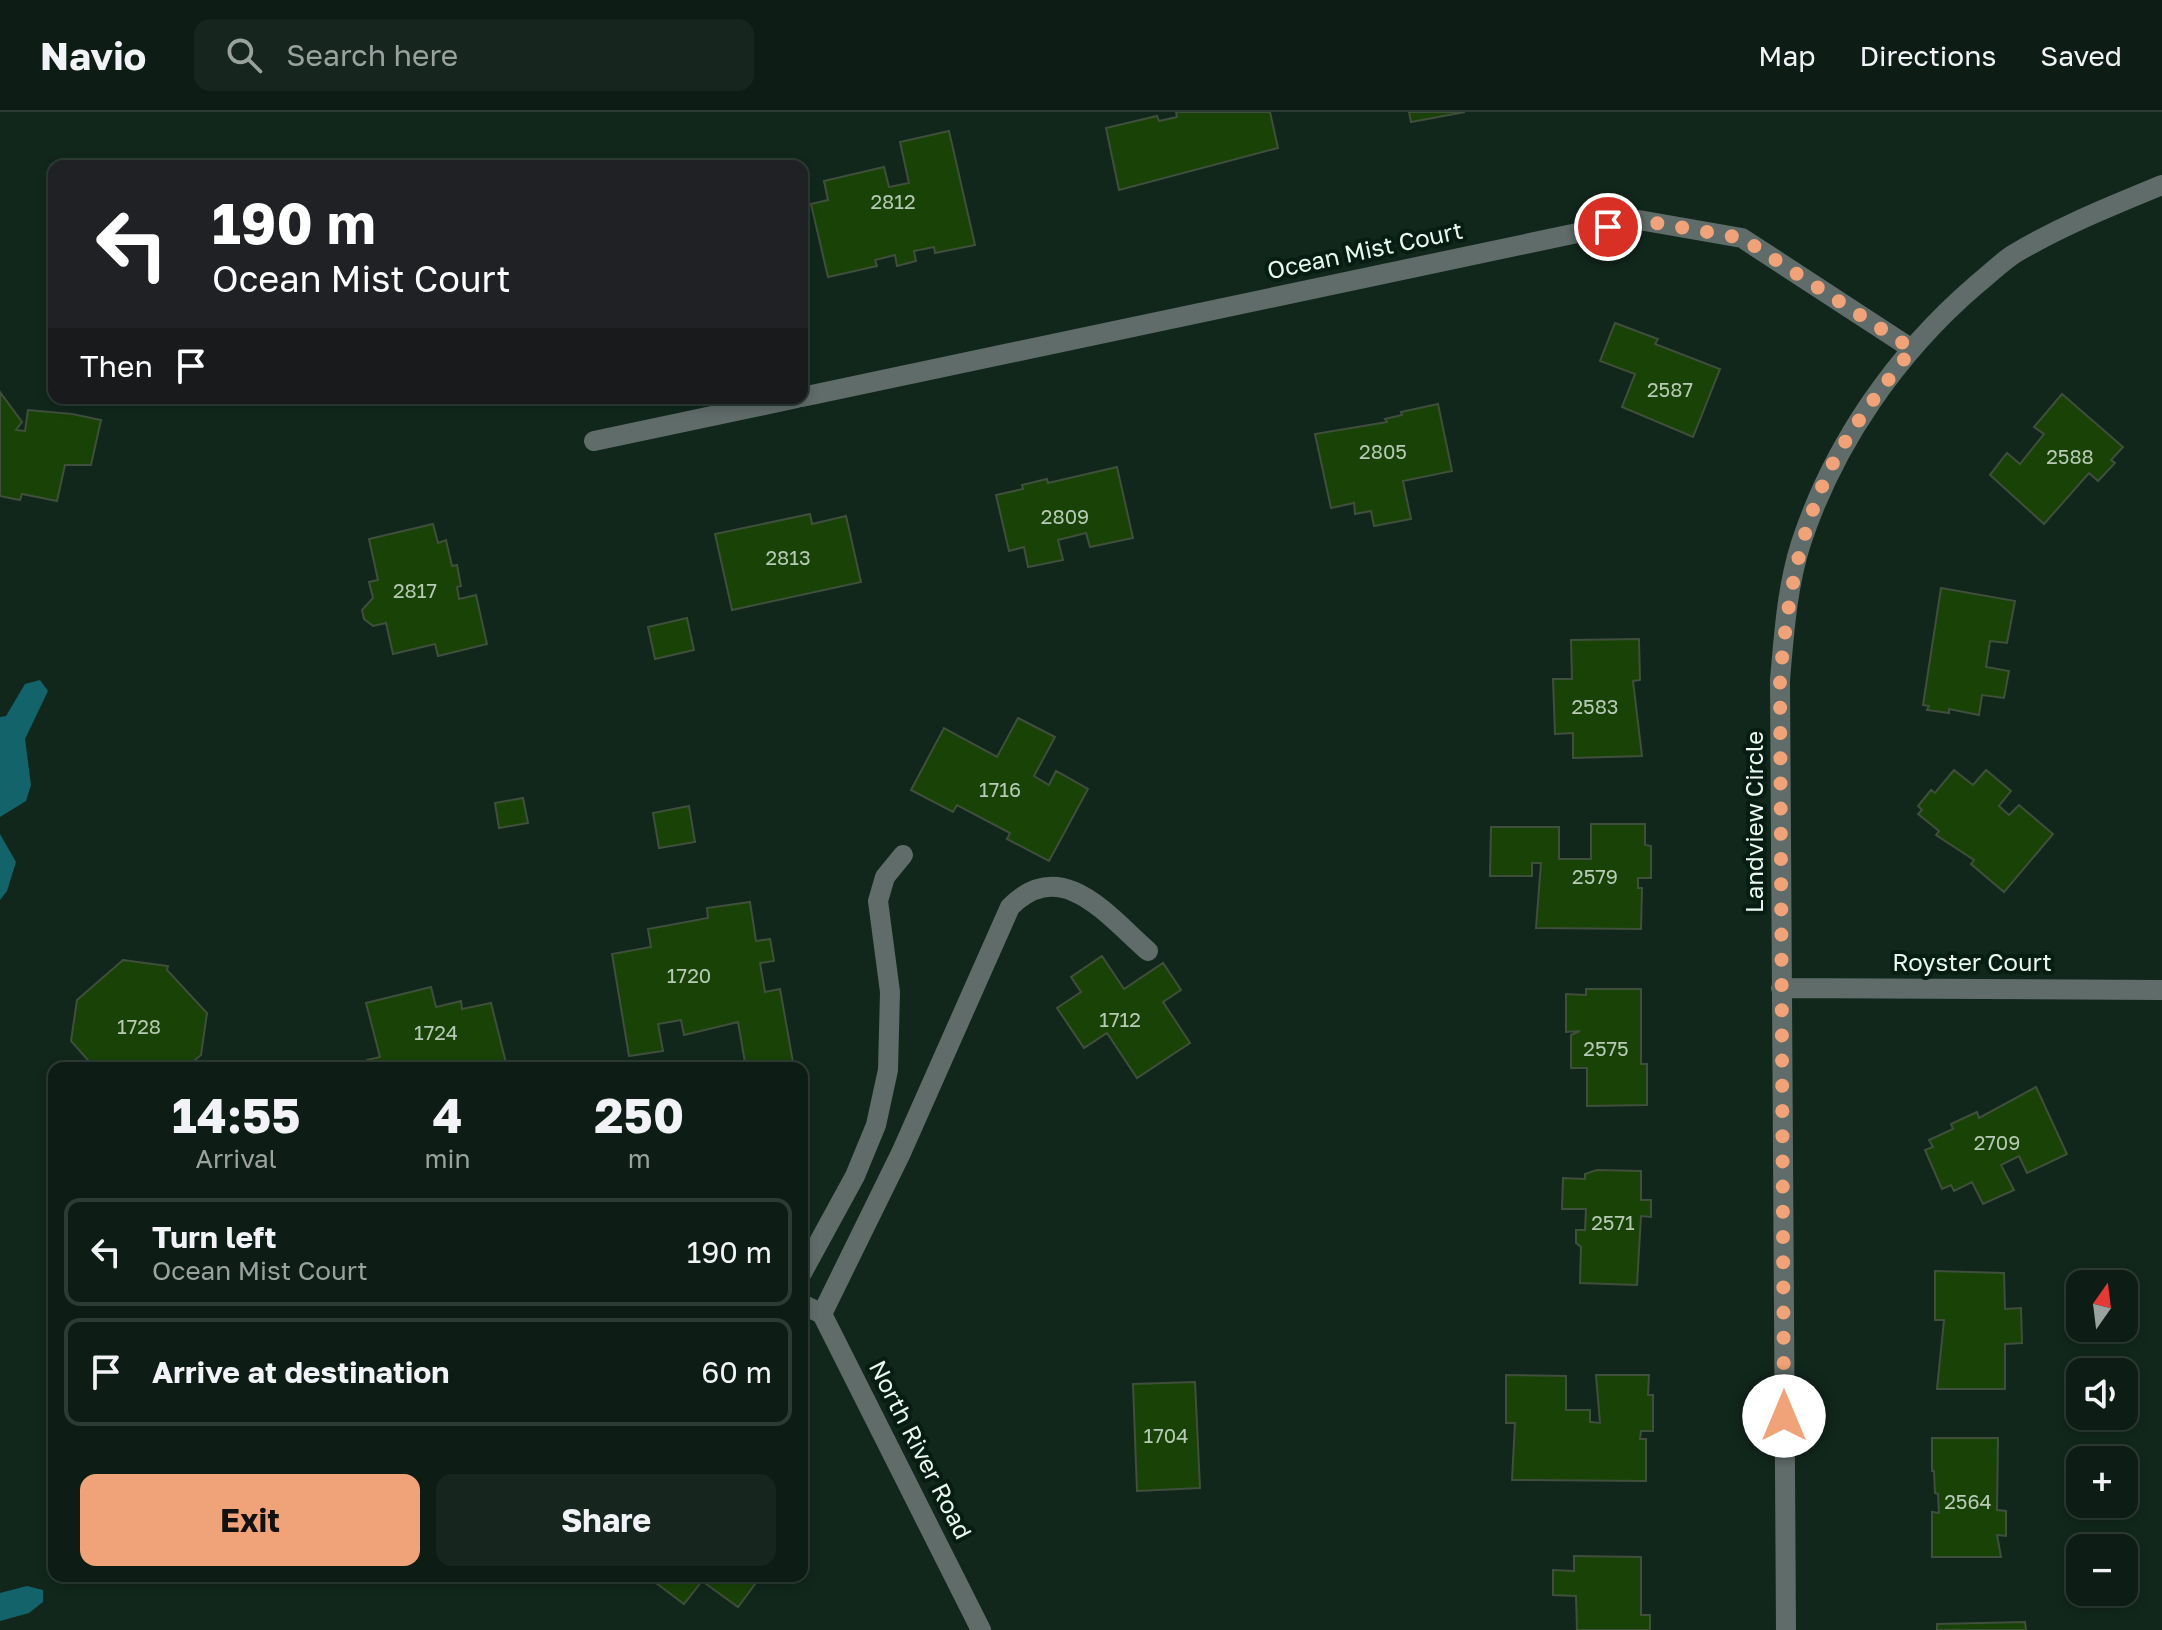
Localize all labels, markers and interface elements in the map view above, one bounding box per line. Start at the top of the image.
search box [194,19,754,91]
text: Navio [40,33,146,78]
icon: search [222,33,266,77]
text: Search here [286,37,458,73]
text: Map [1758,39,1815,72]
text: Directions [1859,39,1996,72]
text: Saved [2040,39,2122,72]
text: 190 m [212,189,376,256]
house number: 2812 [870,189,916,213]
icon: left [80,192,184,296]
pin [1574,193,1642,261]
icon: arrive [1586,205,1630,249]
street label: Ocean Mist Court [1264,215,1465,284]
text: Ocean Mist Court [212,257,511,300]
icon: arrive [169,344,213,388]
text: Then [80,348,153,384]
house number: 2587 [1647,377,1693,401]
house number: 2805 [1359,439,1407,463]
house number: 2588 [2046,444,2094,468]
house number: 2809 [1041,504,1089,528]
house number: 2813 [765,545,811,569]
house number: 2817 [393,578,437,602]
house number: 2583 [1571,694,1619,718]
street label: Landview Circle [1739,731,1768,913]
house number: 1716 [979,777,1021,801]
house number: 2579 [1572,864,1618,888]
street label: Royster Court [1892,947,2052,976]
house number: 1720 [667,963,711,987]
house number: 1712 [1099,1007,1141,1031]
house number: 1728 [117,1014,161,1038]
house number: 1724 [414,1020,458,1044]
house number: 2575 [1583,1036,1629,1060]
text: 14:55 [172,1086,301,1144]
text: 4 [432,1086,462,1144]
text: 250 [594,1086,684,1144]
house number: 2709 [1974,1130,2020,1154]
text: Arrival [195,1143,277,1174]
text: min [424,1143,470,1174]
text: m [628,1143,651,1174]
house number: 2571 [1591,1210,1635,1234]
text: Turn left [152,1219,277,1255]
icon: left [84,1230,128,1274]
text: 190 m [687,1234,772,1270]
text: Ocean Mist Court [152,1255,368,1286]
north arrow [2066,1270,2138,1342]
map controls [2066,1270,2138,1606]
icon: arrive [84,1350,128,1394]
text: Arrive at destination [152,1354,449,1390]
text: 60 m [701,1354,772,1390]
street label: North River Road [864,1355,979,1544]
button: sound [2066,1358,2138,1430]
position arrow [1742,1374,1826,1458]
house number: 1704 [1144,1423,1188,1447]
button: + [2066,1446,2138,1518]
button: Exit [80,1474,420,1566]
button: Share [436,1474,776,1566]
house number: 2564 [1944,1489,1992,1513]
button: − [2066,1534,2138,1606]

